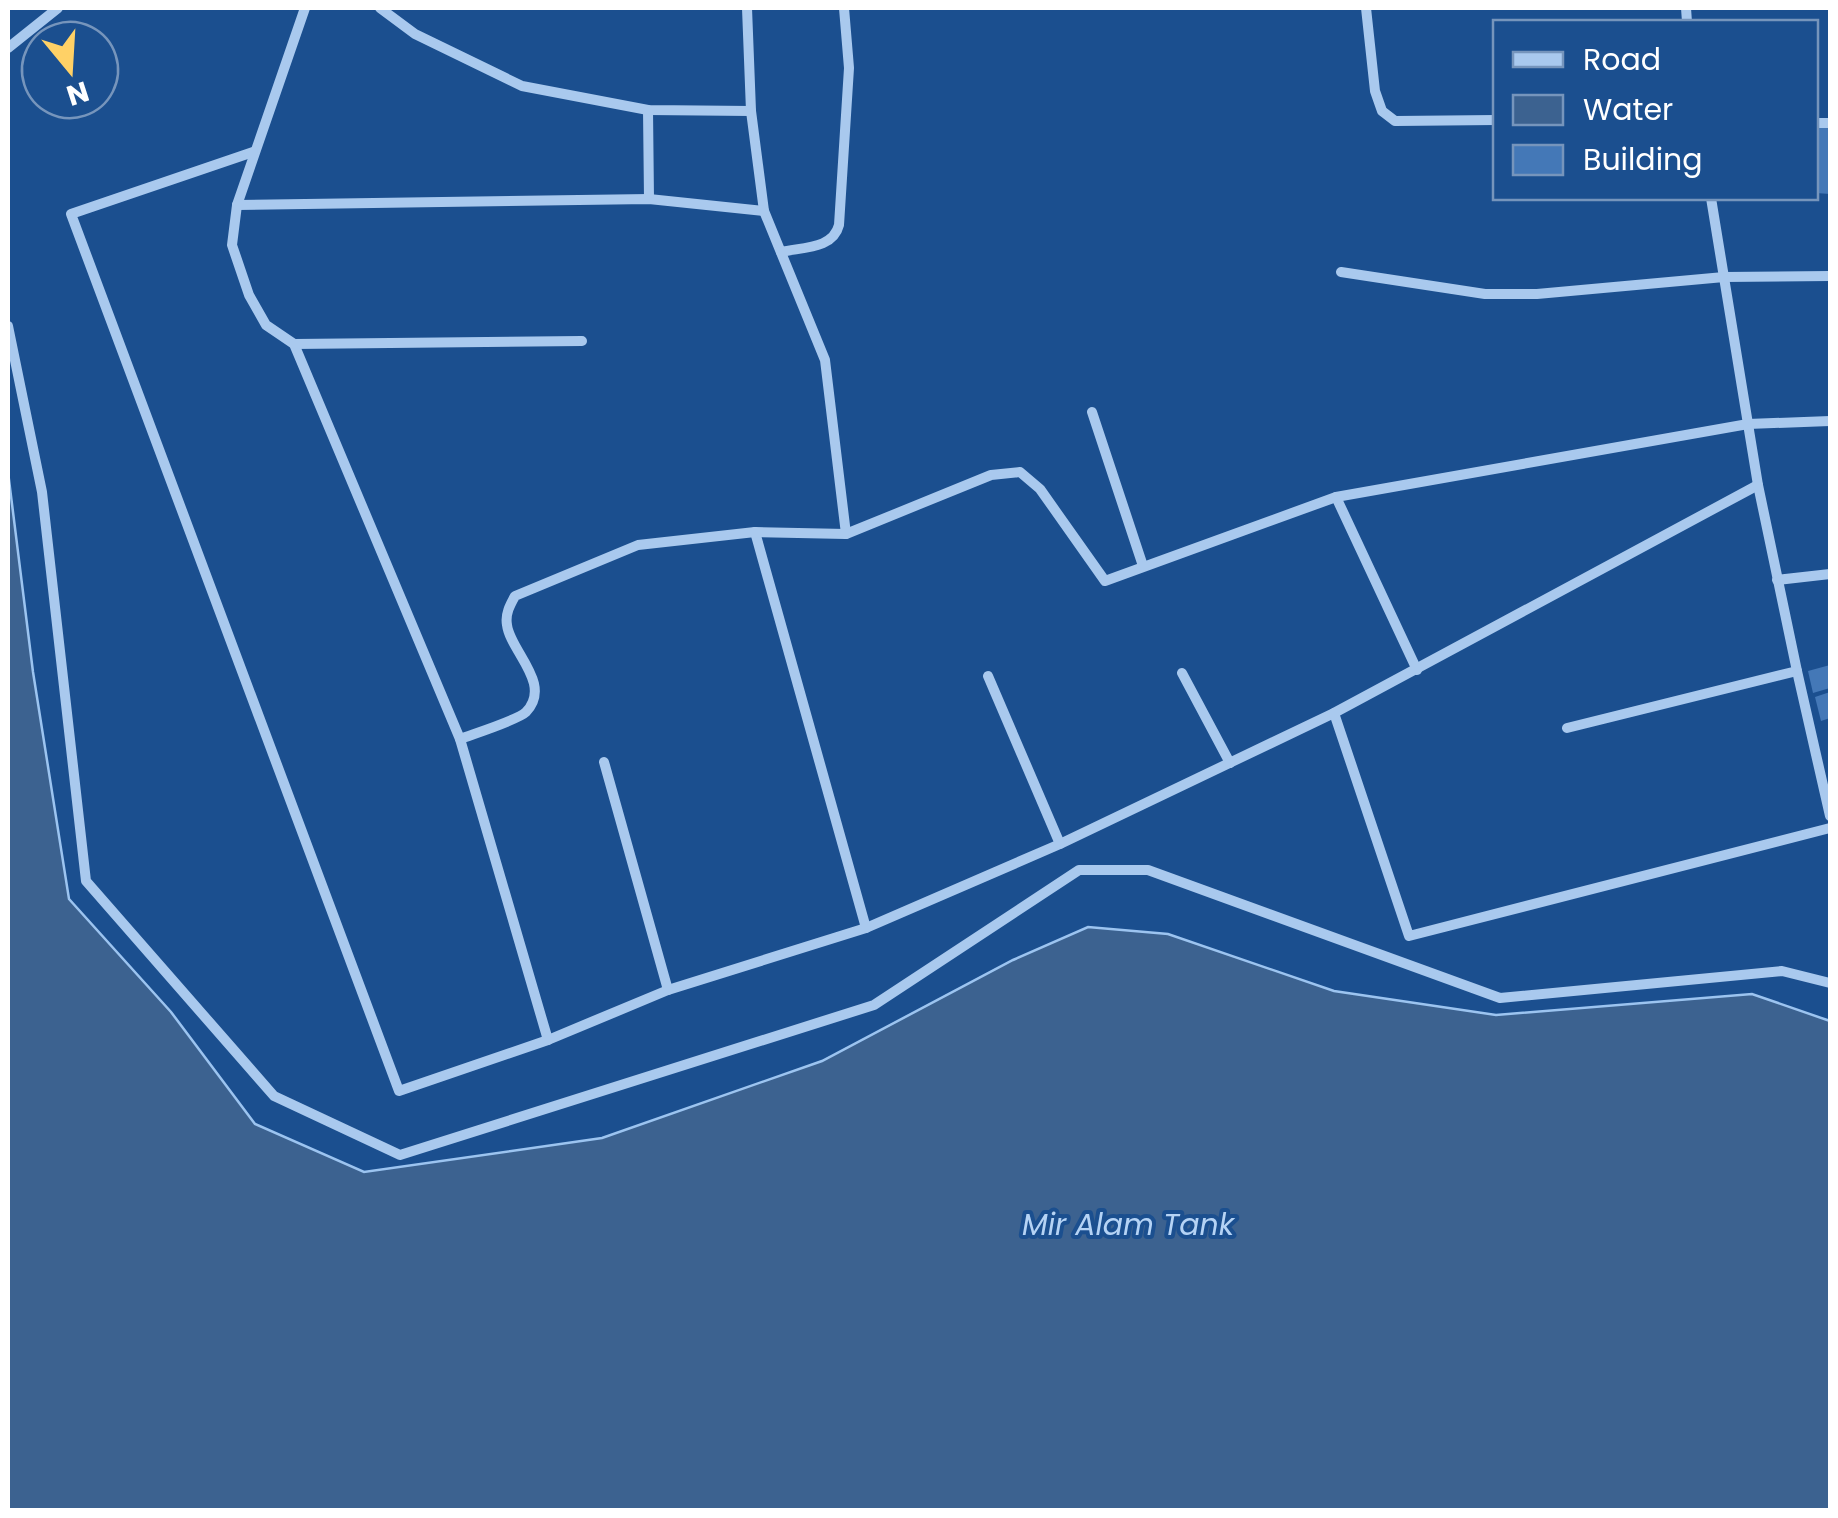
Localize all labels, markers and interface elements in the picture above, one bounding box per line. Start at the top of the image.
north arrow [20,20,120,120]
legend [1493,20,1818,200]
text: Road [1583,38,1661,81]
text: N [62,72,94,115]
text: Water [1583,88,1673,131]
text: Building [1583,138,1703,181]
water label: Mir Alam Tank [1022,1203,1236,1246]

